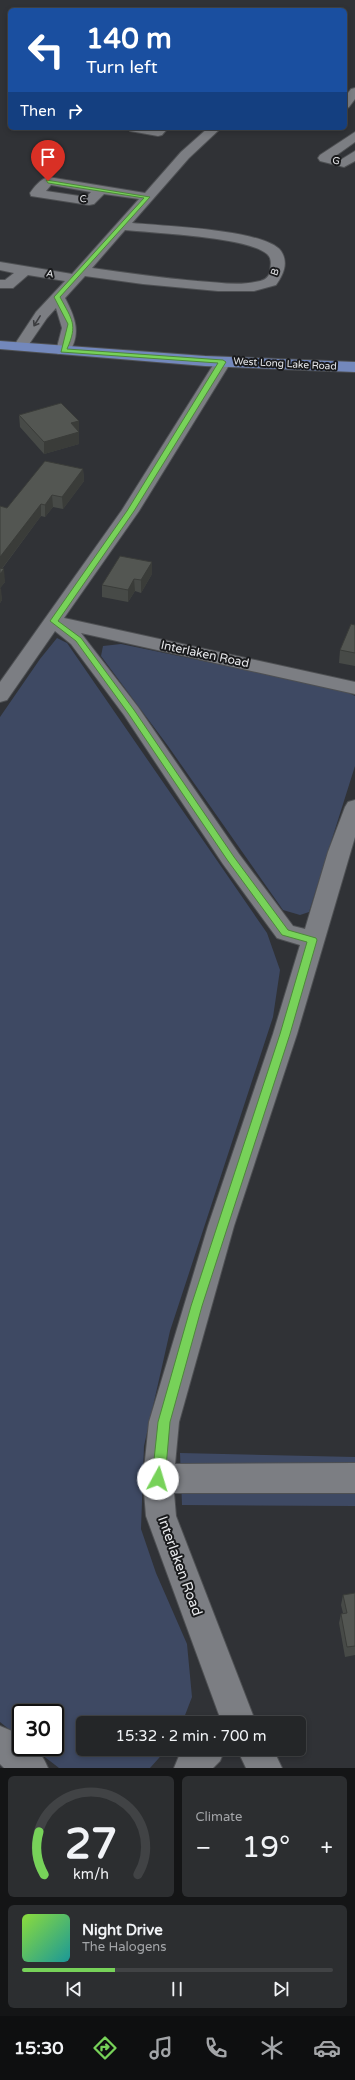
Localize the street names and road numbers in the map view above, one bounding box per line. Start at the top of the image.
street label: G [331,154,341,168]
street label: C [79,193,87,205]
street label: A [45,267,55,281]
street label: B [268,267,282,277]
street label: West Long Lake Road [233,355,337,373]
street label: Interlaken Road [160,638,250,670]
street label: Interlaken Road [154,1514,206,1618]

